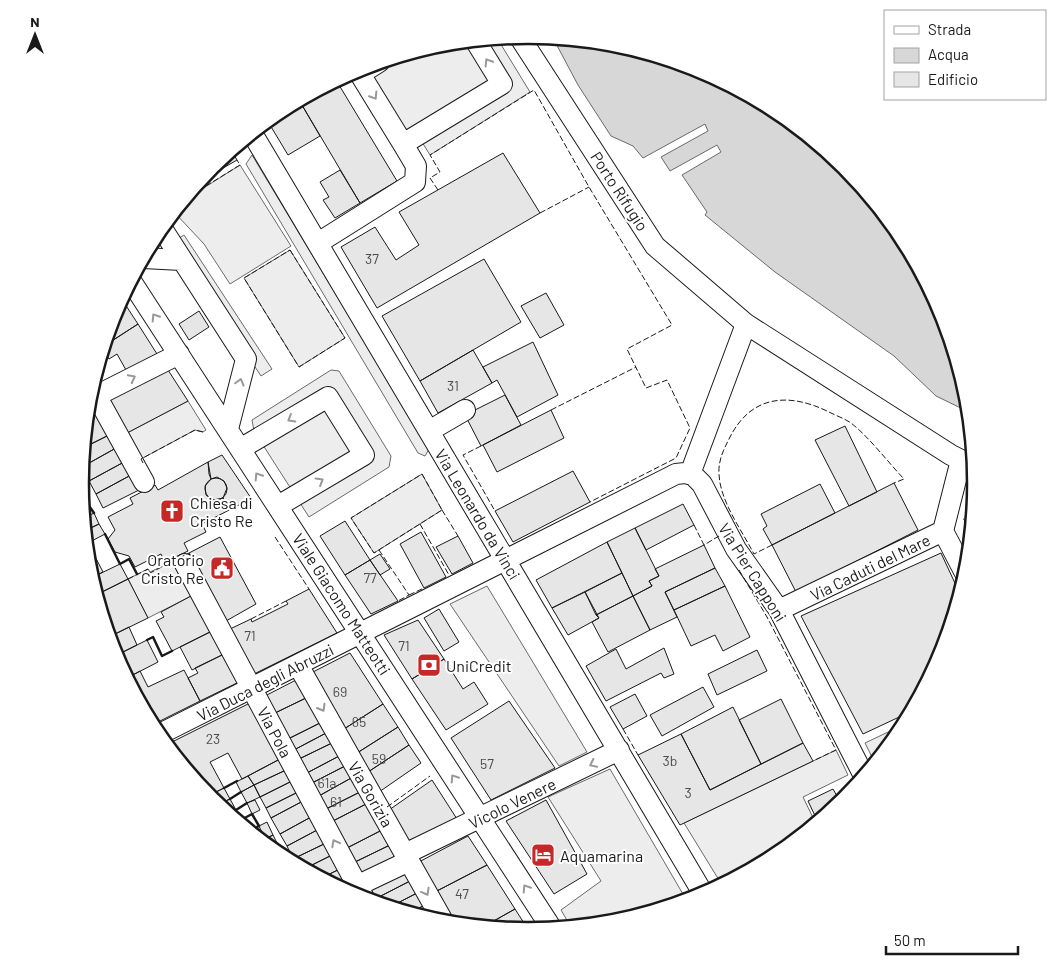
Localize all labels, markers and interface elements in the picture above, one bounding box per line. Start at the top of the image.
north arrow [10,10,60,60]
legend [884,10,1046,100]
text: N [30,13,40,30]
text: Strada [928,20,971,38]
text: Acqua [928,45,969,63]
one-way arrow [485,58,495,67]
text: Edificio [928,70,978,88]
one-way arrow [367,91,377,100]
street label: Porto Rifugio [587,148,653,234]
house number: 37 [365,250,379,267]
one-way arrow [151,314,161,323]
one-way arrow [127,374,136,384]
house number: 31 [447,377,459,394]
one-way arrow [234,378,245,387]
one-way arrow [287,412,296,422]
street label: Via Leonardo da Vinci [431,445,525,583]
one-way arrow [255,473,264,482]
one-way arrow [315,478,324,488]
place label: Chiesa di Cristo Re [190,493,253,530]
church icon: Chiesa di Cristo Re [159,498,185,524]
street label: Via Pier Capponi [715,519,791,625]
street label: Viale Giacomo Matteotti [289,530,395,678]
street label: Via Caduti del Mare [807,530,933,604]
place label: Oratorio Cristo Re [141,550,204,587]
public building icon: Oratorio Cristo Re [209,555,235,581]
house number: 77 [363,569,377,586]
house number: 71 [244,627,256,644]
house number: 71 [398,637,410,654]
street label: Via Duca degli Abruzzi [194,639,336,725]
bank icon: UniCredit [416,652,442,678]
place label: UniCredit [446,656,512,675]
house number: 69 [333,683,347,700]
one-way arrow [316,702,326,711]
street label: Via Pola [254,703,296,761]
house number: 65 [352,713,366,730]
house number: 23 [206,730,220,747]
house number: 59 [372,750,386,767]
house number: 3b [663,752,677,769]
house number: 57 [480,755,494,772]
one-way arrow [589,757,598,767]
street label: Via Gorizia [345,758,397,830]
house number: 61a [317,774,337,791]
one-way arrow [451,774,460,784]
street label: Vicolo Venere [465,774,559,832]
house number: 3 [684,784,692,801]
house number: 61 [330,793,342,810]
one-way arrow [331,839,341,848]
hotel icon: Aquamarina [530,842,556,868]
place label: Aquamarina [560,846,643,865]
one-way arrow [523,884,532,893]
house number: 47 [455,885,469,902]
one-way arrow [420,886,430,895]
scale bar [886,924,1018,956]
text: 50 m [894,931,926,949]

